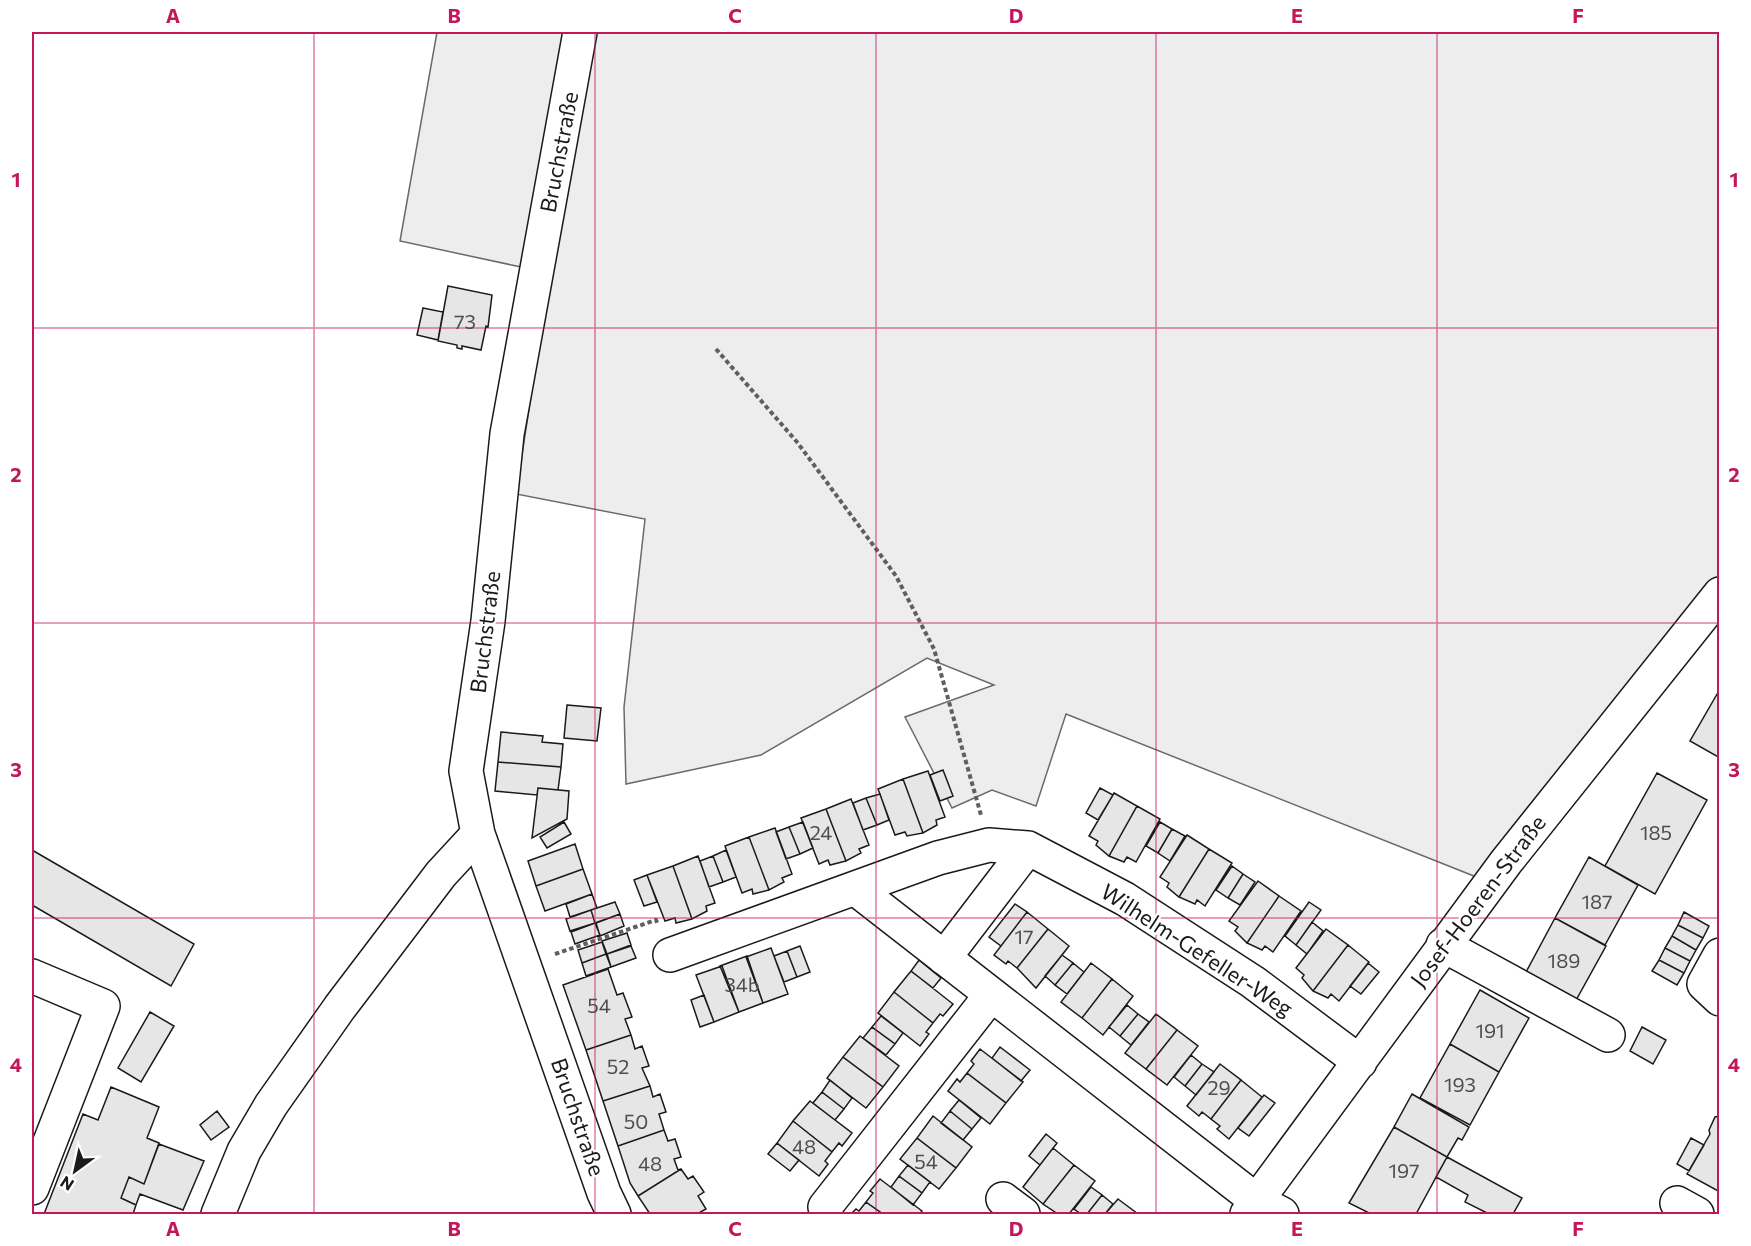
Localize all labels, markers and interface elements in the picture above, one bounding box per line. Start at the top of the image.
text: A [166,3,180,27]
text: B [447,3,461,27]
text: C [728,3,742,27]
text: D [1009,3,1023,27]
text: E [1291,3,1303,27]
text: F [1572,3,1584,27]
street label: Bruchstraße [534,89,583,215]
text: 1 [11,167,21,191]
text: 1 [1729,167,1739,191]
house number: 73 [454,309,476,333]
text: 2 [10,462,22,486]
text: 2 [1728,462,1740,486]
street label: Bruchstraße [464,569,505,695]
text: 3 [10,757,22,781]
text: 3 [1728,757,1740,781]
street label: Josef-Hoeren-Straße [1404,809,1551,992]
house number: 24 [810,820,832,844]
house number: 185 [1640,820,1672,844]
street label: Wilhelm-Gefeller-Weg [1096,877,1298,1022]
house number: 187 [1581,889,1613,913]
house number: 17 [1014,924,1034,948]
house number: 189 [1548,948,1580,972]
house number: 34b [724,972,760,996]
house number: 54 [587,993,611,1017]
house number: 191 [1475,1018,1505,1042]
text: 4 [10,1052,22,1076]
text: 4 [1728,1052,1740,1076]
street label: Bruchstraße [546,1054,611,1179]
house number: 52 [607,1054,629,1078]
house number: 193 [1444,1072,1476,1096]
house number: 29 [1207,1075,1231,1099]
house number: 50 [624,1109,648,1133]
house number: 48 [792,1134,816,1158]
north arrow [45,1141,105,1201]
house number: 54 [914,1149,938,1173]
house number: 48 [638,1151,662,1175]
house number: 197 [1388,1158,1420,1182]
text: N [56,1173,77,1195]
text: A [166,1216,180,1240]
text: B [447,1216,461,1240]
text: C [728,1216,742,1240]
text: D [1009,1216,1023,1240]
text: E [1291,1216,1303,1240]
text: F [1572,1216,1584,1240]

